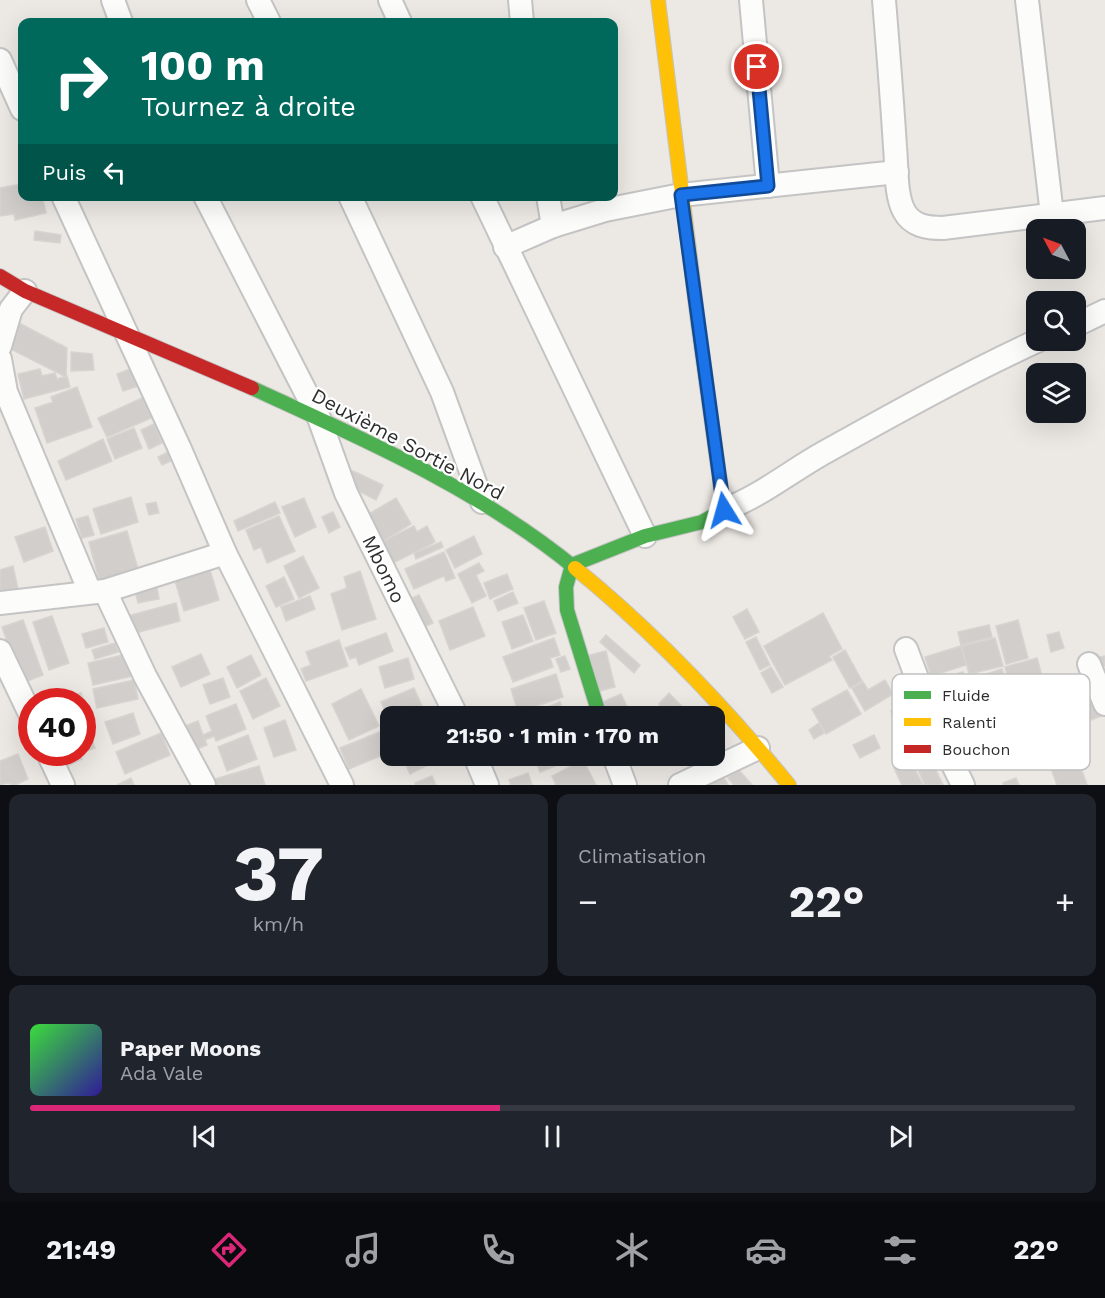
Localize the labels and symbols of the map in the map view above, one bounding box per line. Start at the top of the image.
pin [731,41,782,92]
north arrow [1026,219,1086,279]
street label: Deuxième Sortie Nord [308,383,508,505]
position arrow [692,478,756,542]
street label: Mbomo [357,531,411,607]
legend [892,674,1090,770]
text: Fluide [942,686,990,705]
speed limit sign: 40 [18,688,96,766]
text: Ralenti [942,713,997,732]
text: Bouchon [942,740,1010,759]

